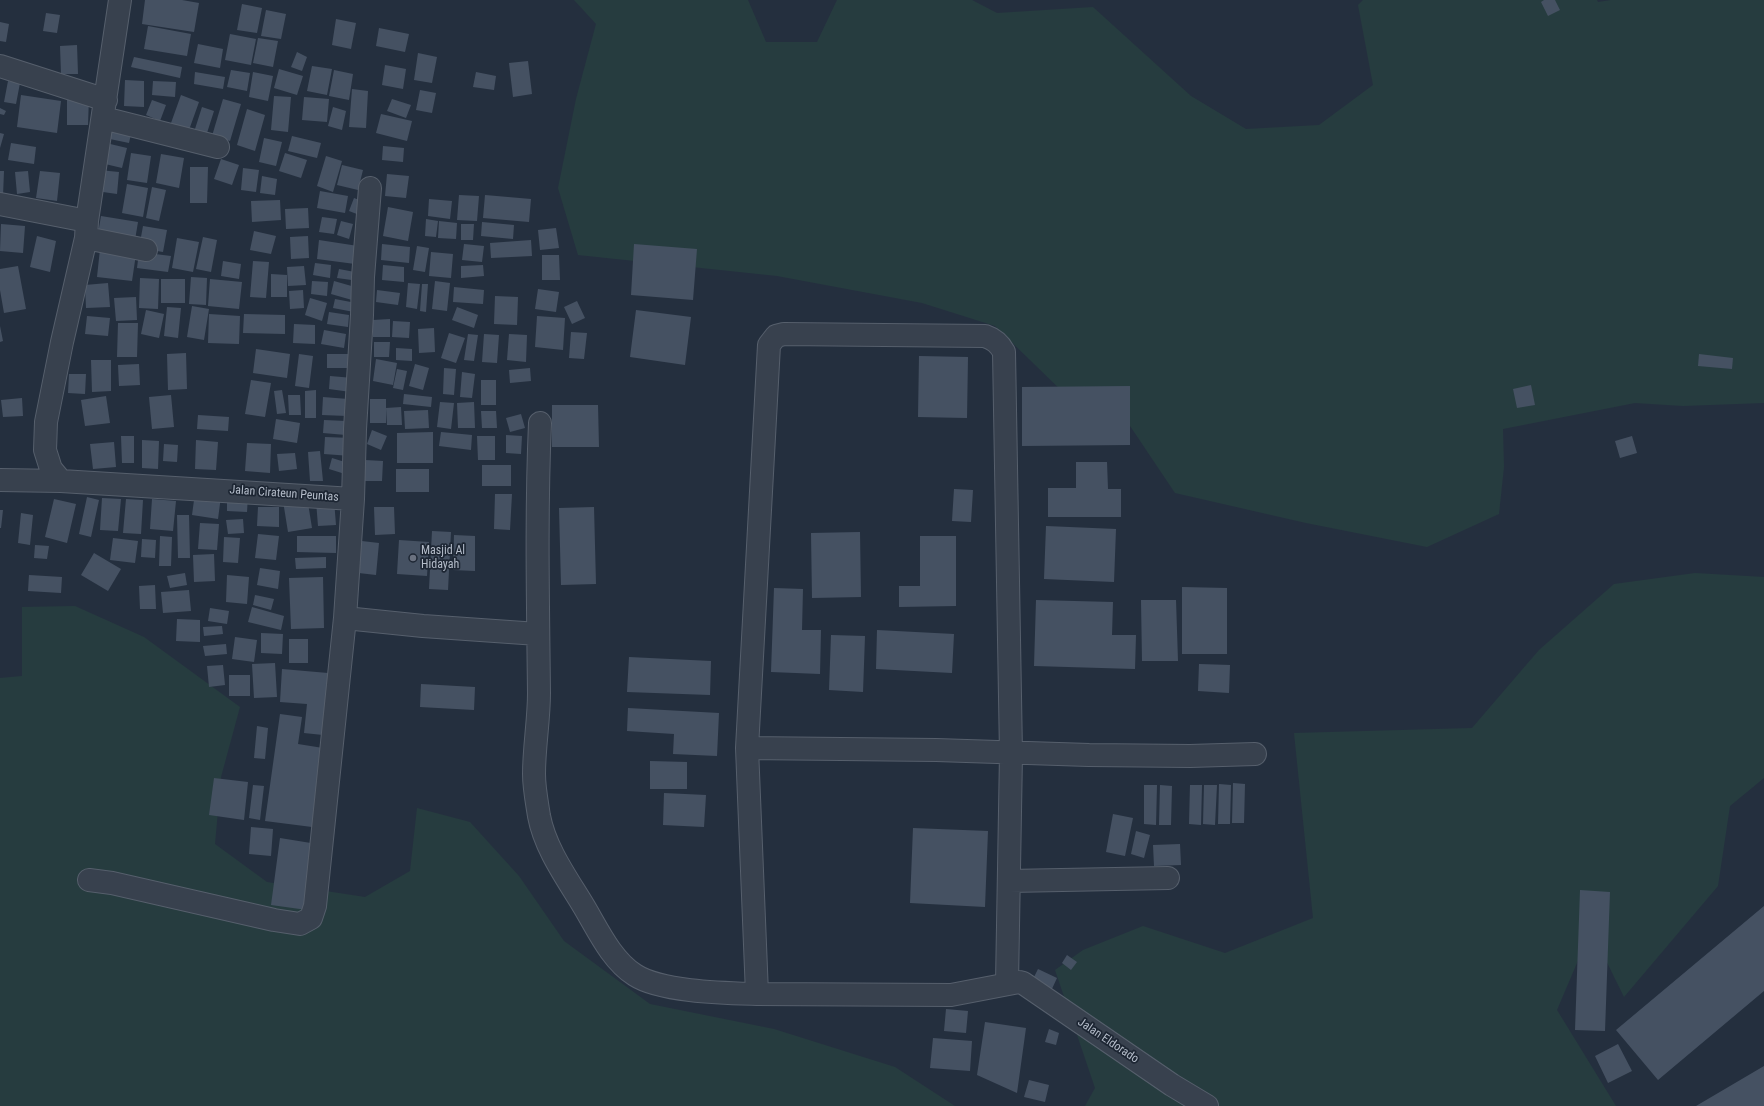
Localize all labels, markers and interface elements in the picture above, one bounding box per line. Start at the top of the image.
street label: Jalan Cirateun Peuntas [229,483,339,505]
place label: Masjid Al Hidayah [421,544,465,572]
marker: Masjid Al Hidayah [408,553,418,563]
street label: Jalan Eldorado [1075,1015,1141,1067]

